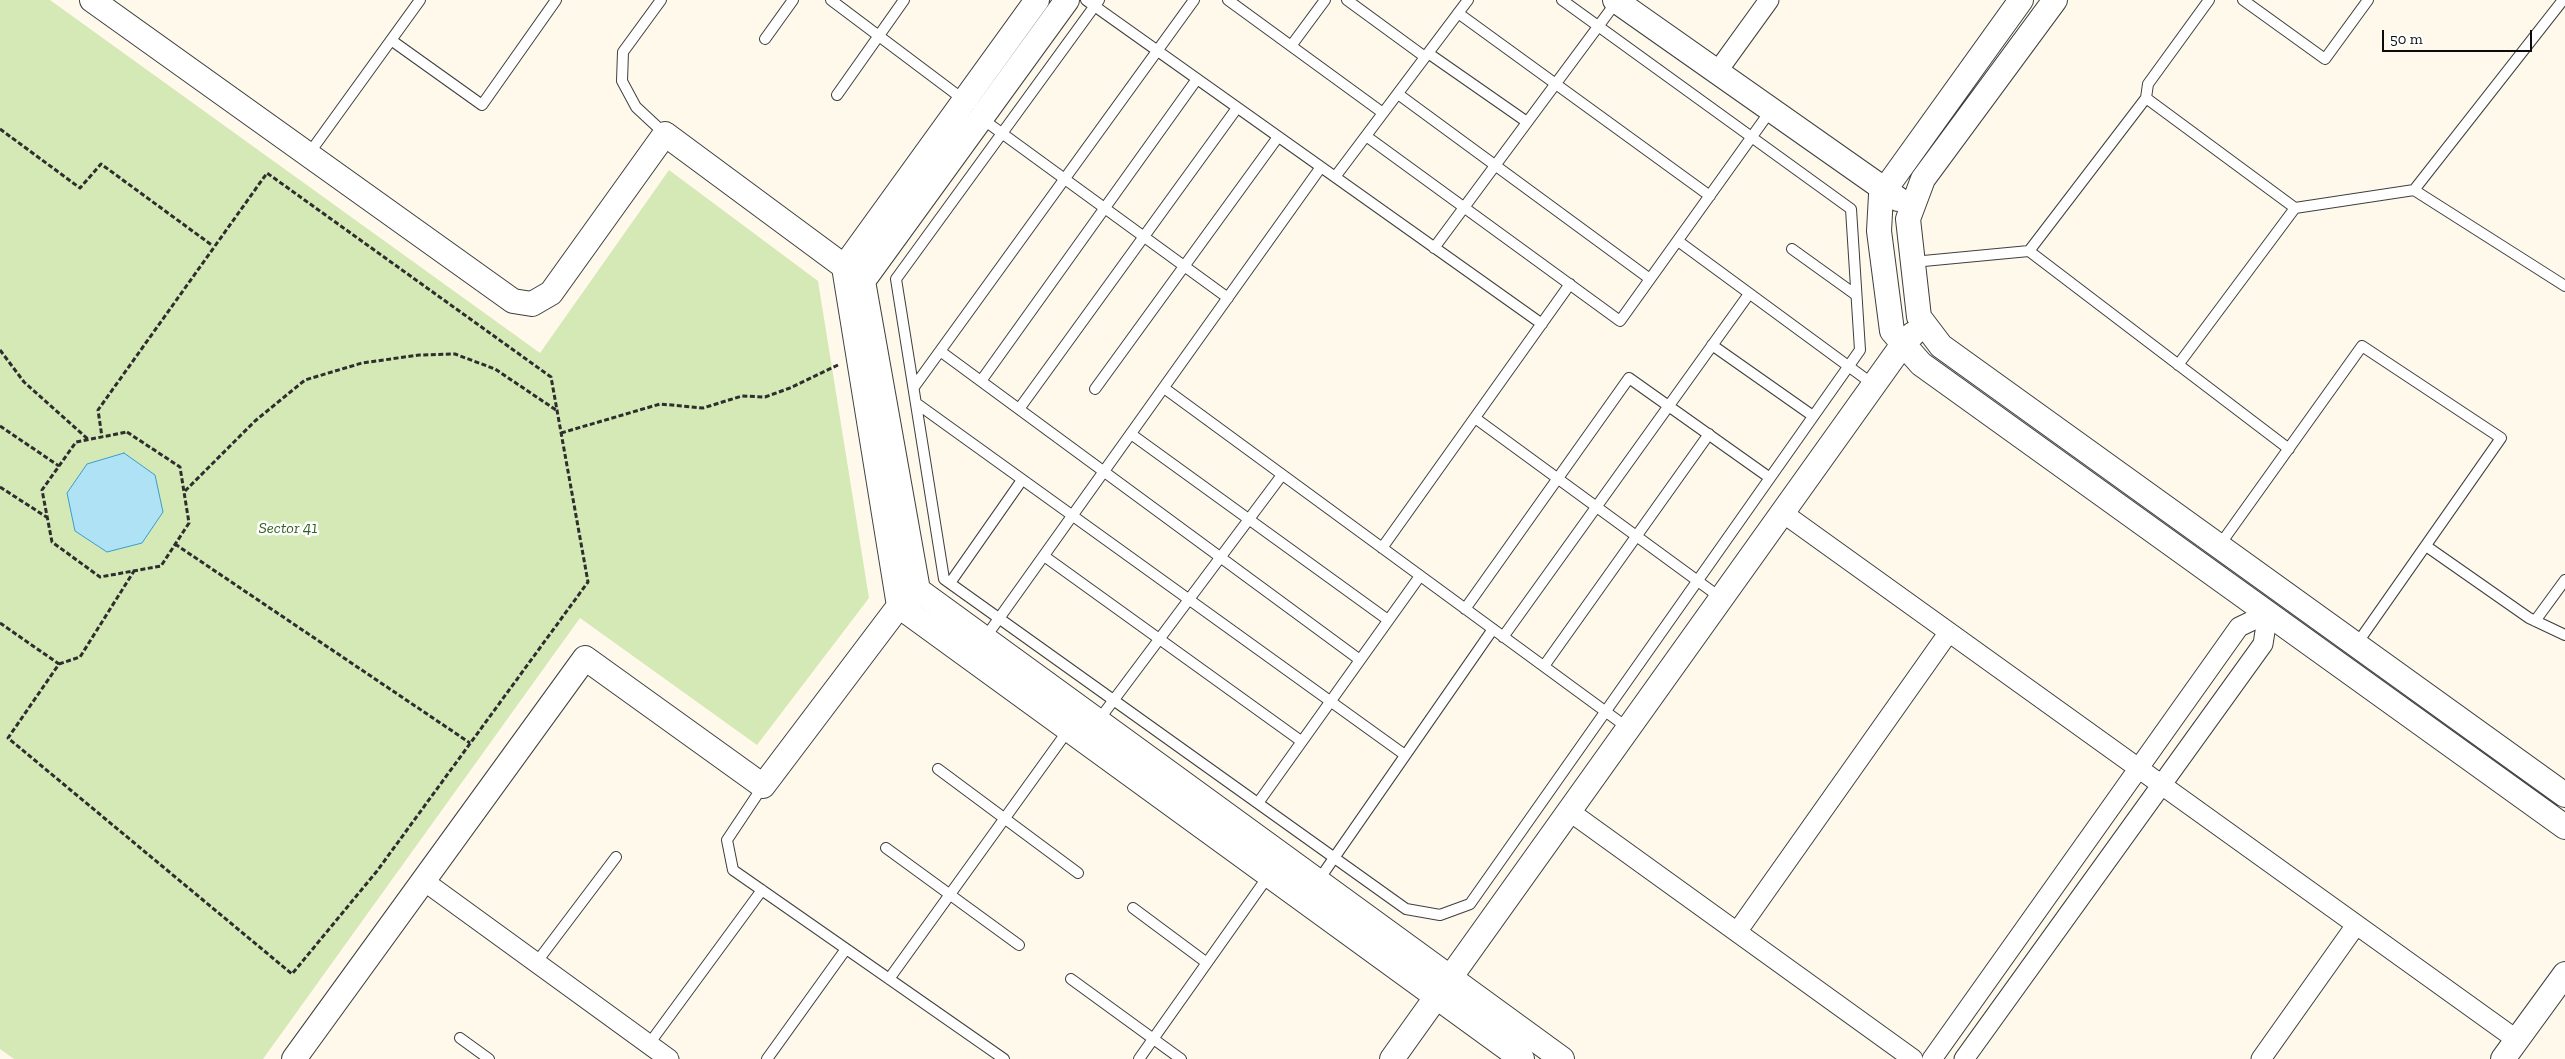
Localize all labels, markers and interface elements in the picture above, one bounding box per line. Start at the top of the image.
scale bar [2385,20,2535,52]
text: 50 m [2390,30,2423,48]
park label: Sector 41 [258,518,318,538]

